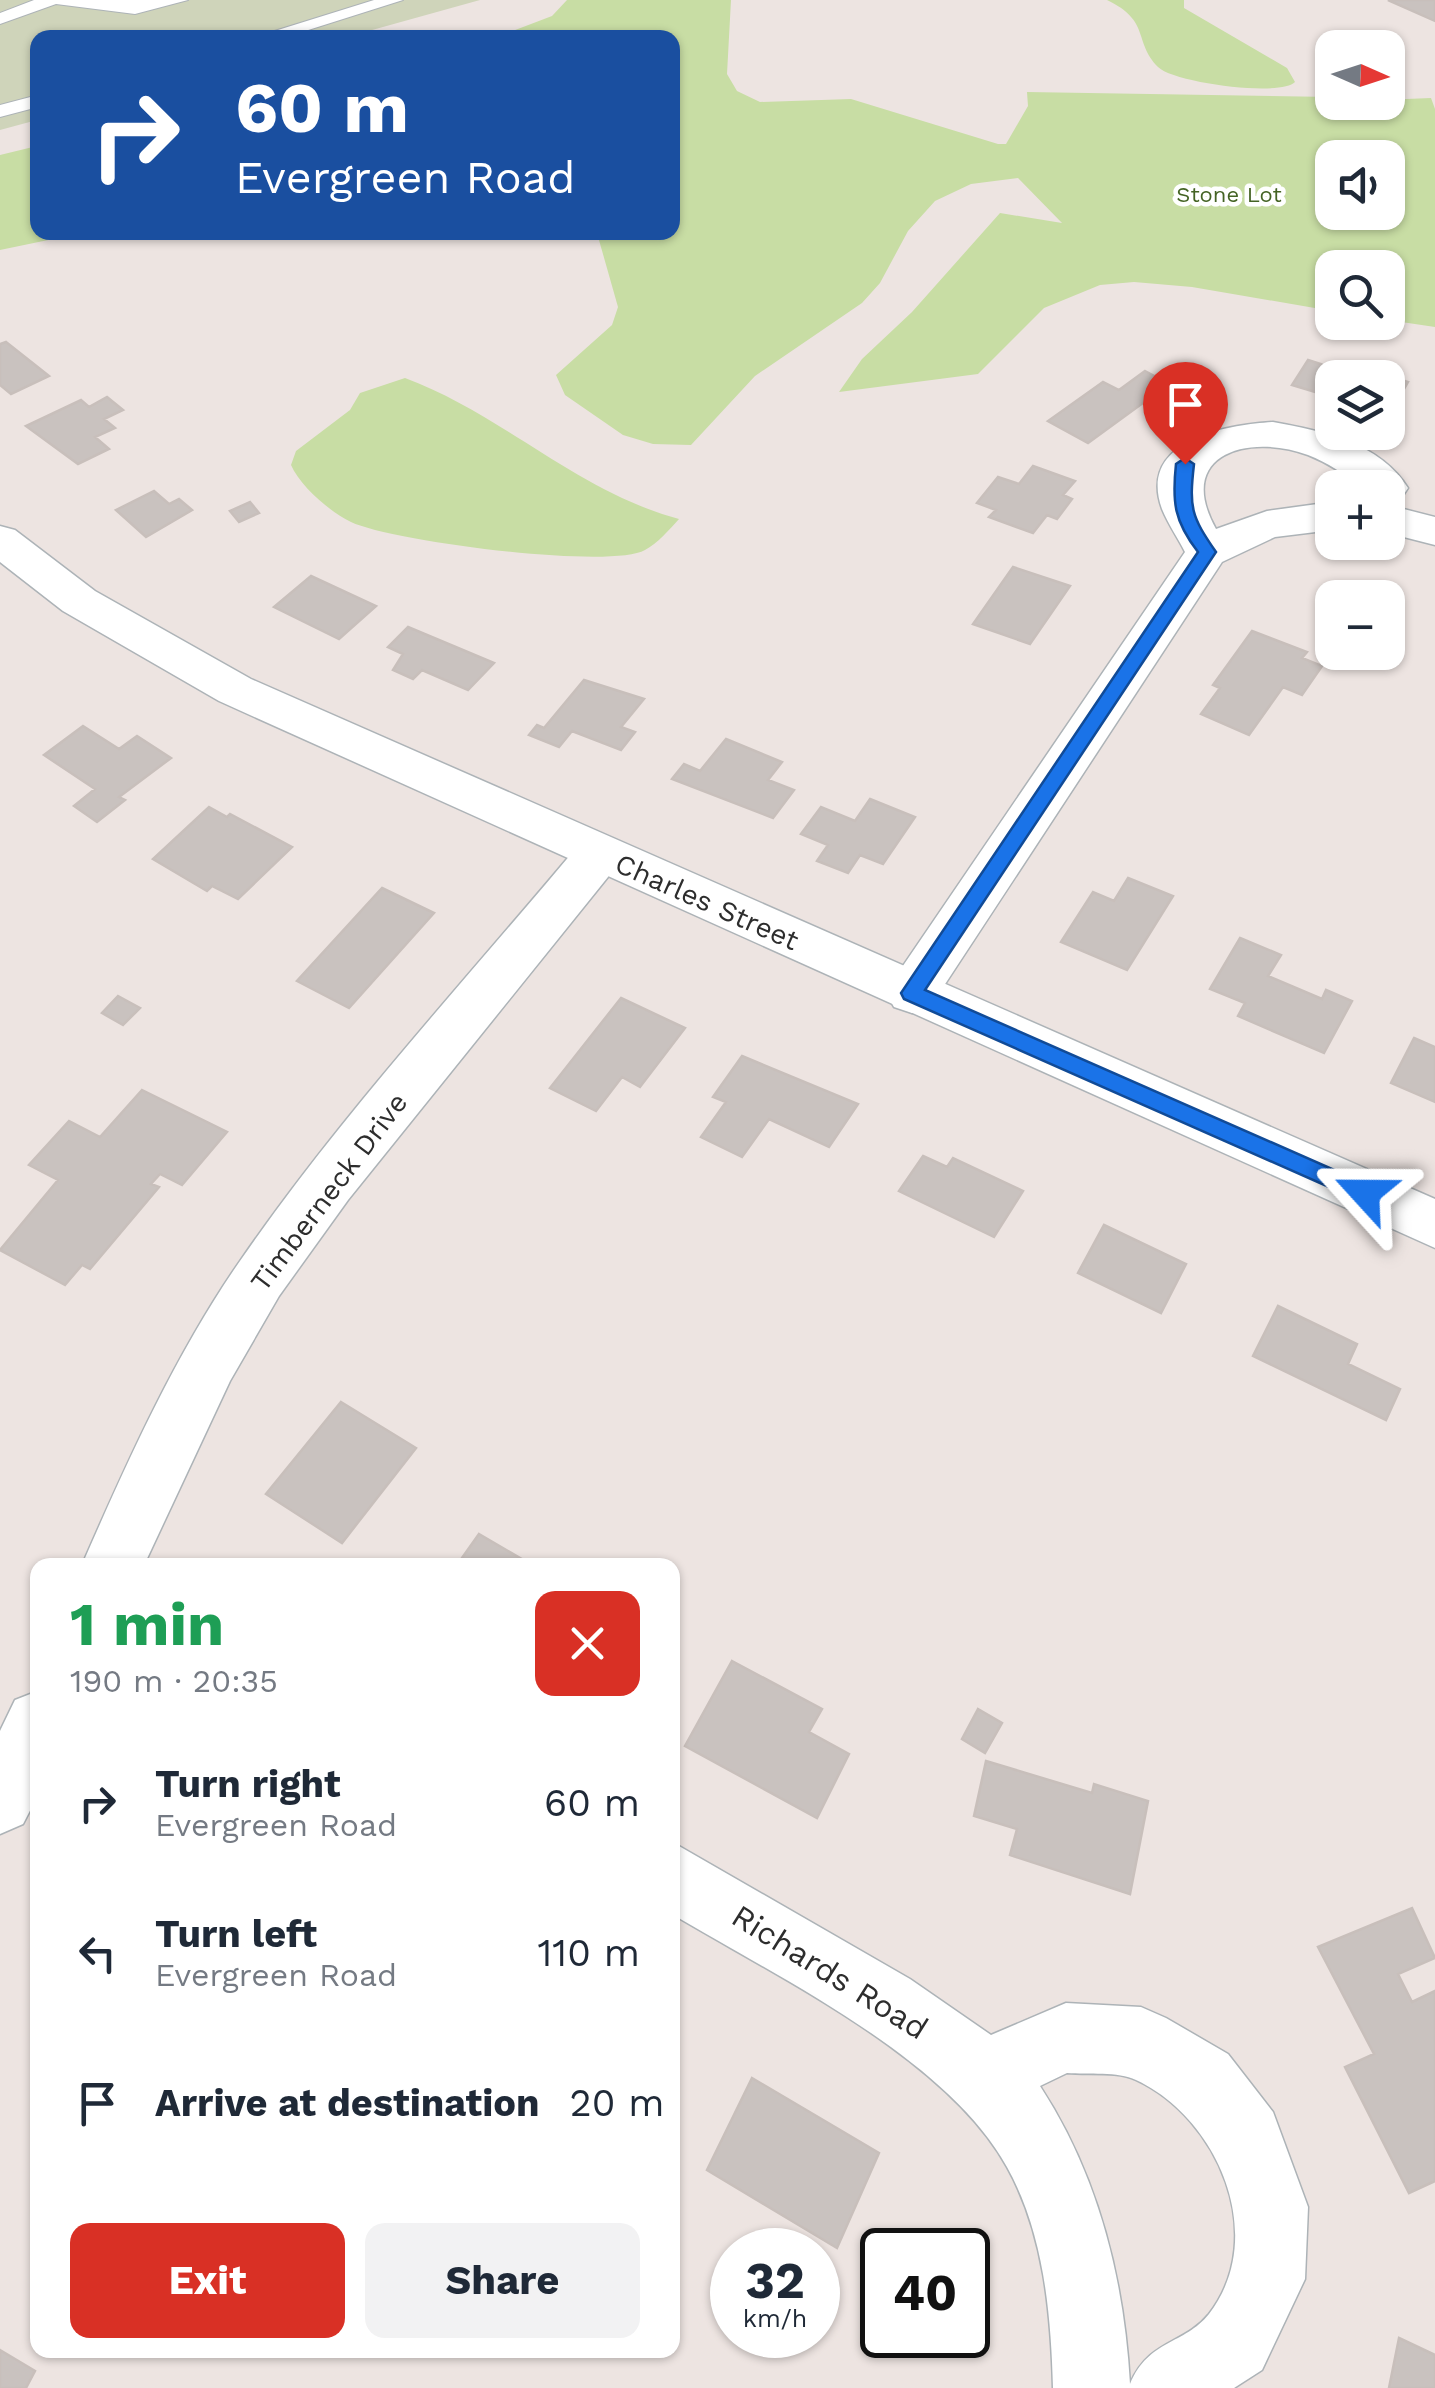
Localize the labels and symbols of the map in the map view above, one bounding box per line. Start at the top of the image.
north arrow [1315,30,1405,120]
park label: Stone Lot [1176,182,1282,207]
pin [1143,362,1228,465]
street label: Charles Street [610,847,804,957]
street label: Timberneck Drive [244,1086,414,1298]
position arrow [1313,1141,1417,1245]
street label: Richards Road [725,1897,935,2047]
speed limit sign: 40 [860,2228,990,2358]

